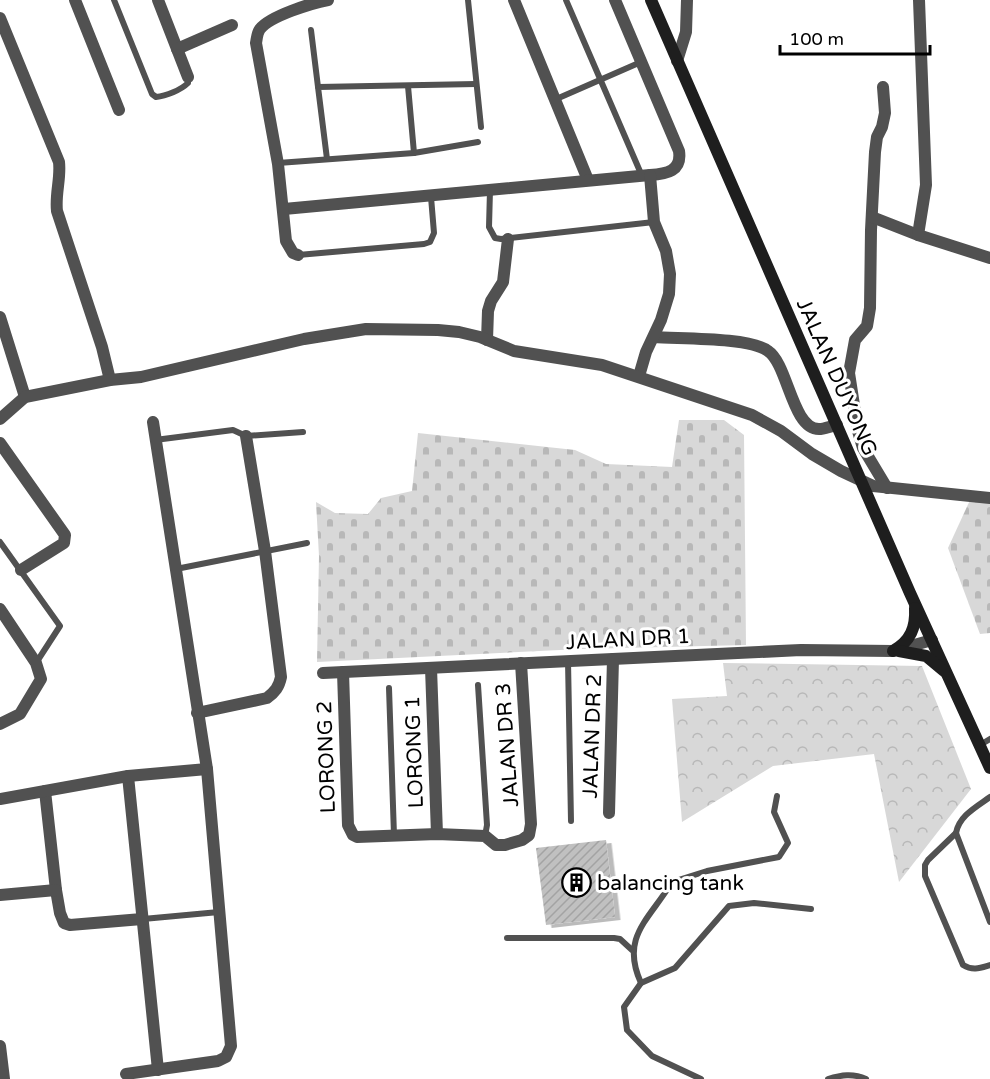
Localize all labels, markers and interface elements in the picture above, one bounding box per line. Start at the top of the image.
scale bar [780,18,930,56]
text: 100 m [789,28,844,50]
street label: JALAN DUYONG [791,295,882,460]
street label: JALAN DR 1 [565,624,691,655]
street label: JALAN DR 2 [578,673,607,799]
street label: JALAN DR 3 [491,682,524,808]
street label: LORONG 1 [400,695,429,809]
street label: LORONG 2 [312,700,341,814]
building icon: balancing tank [560,867,592,899]
place label: balancing tank [597,871,744,896]

